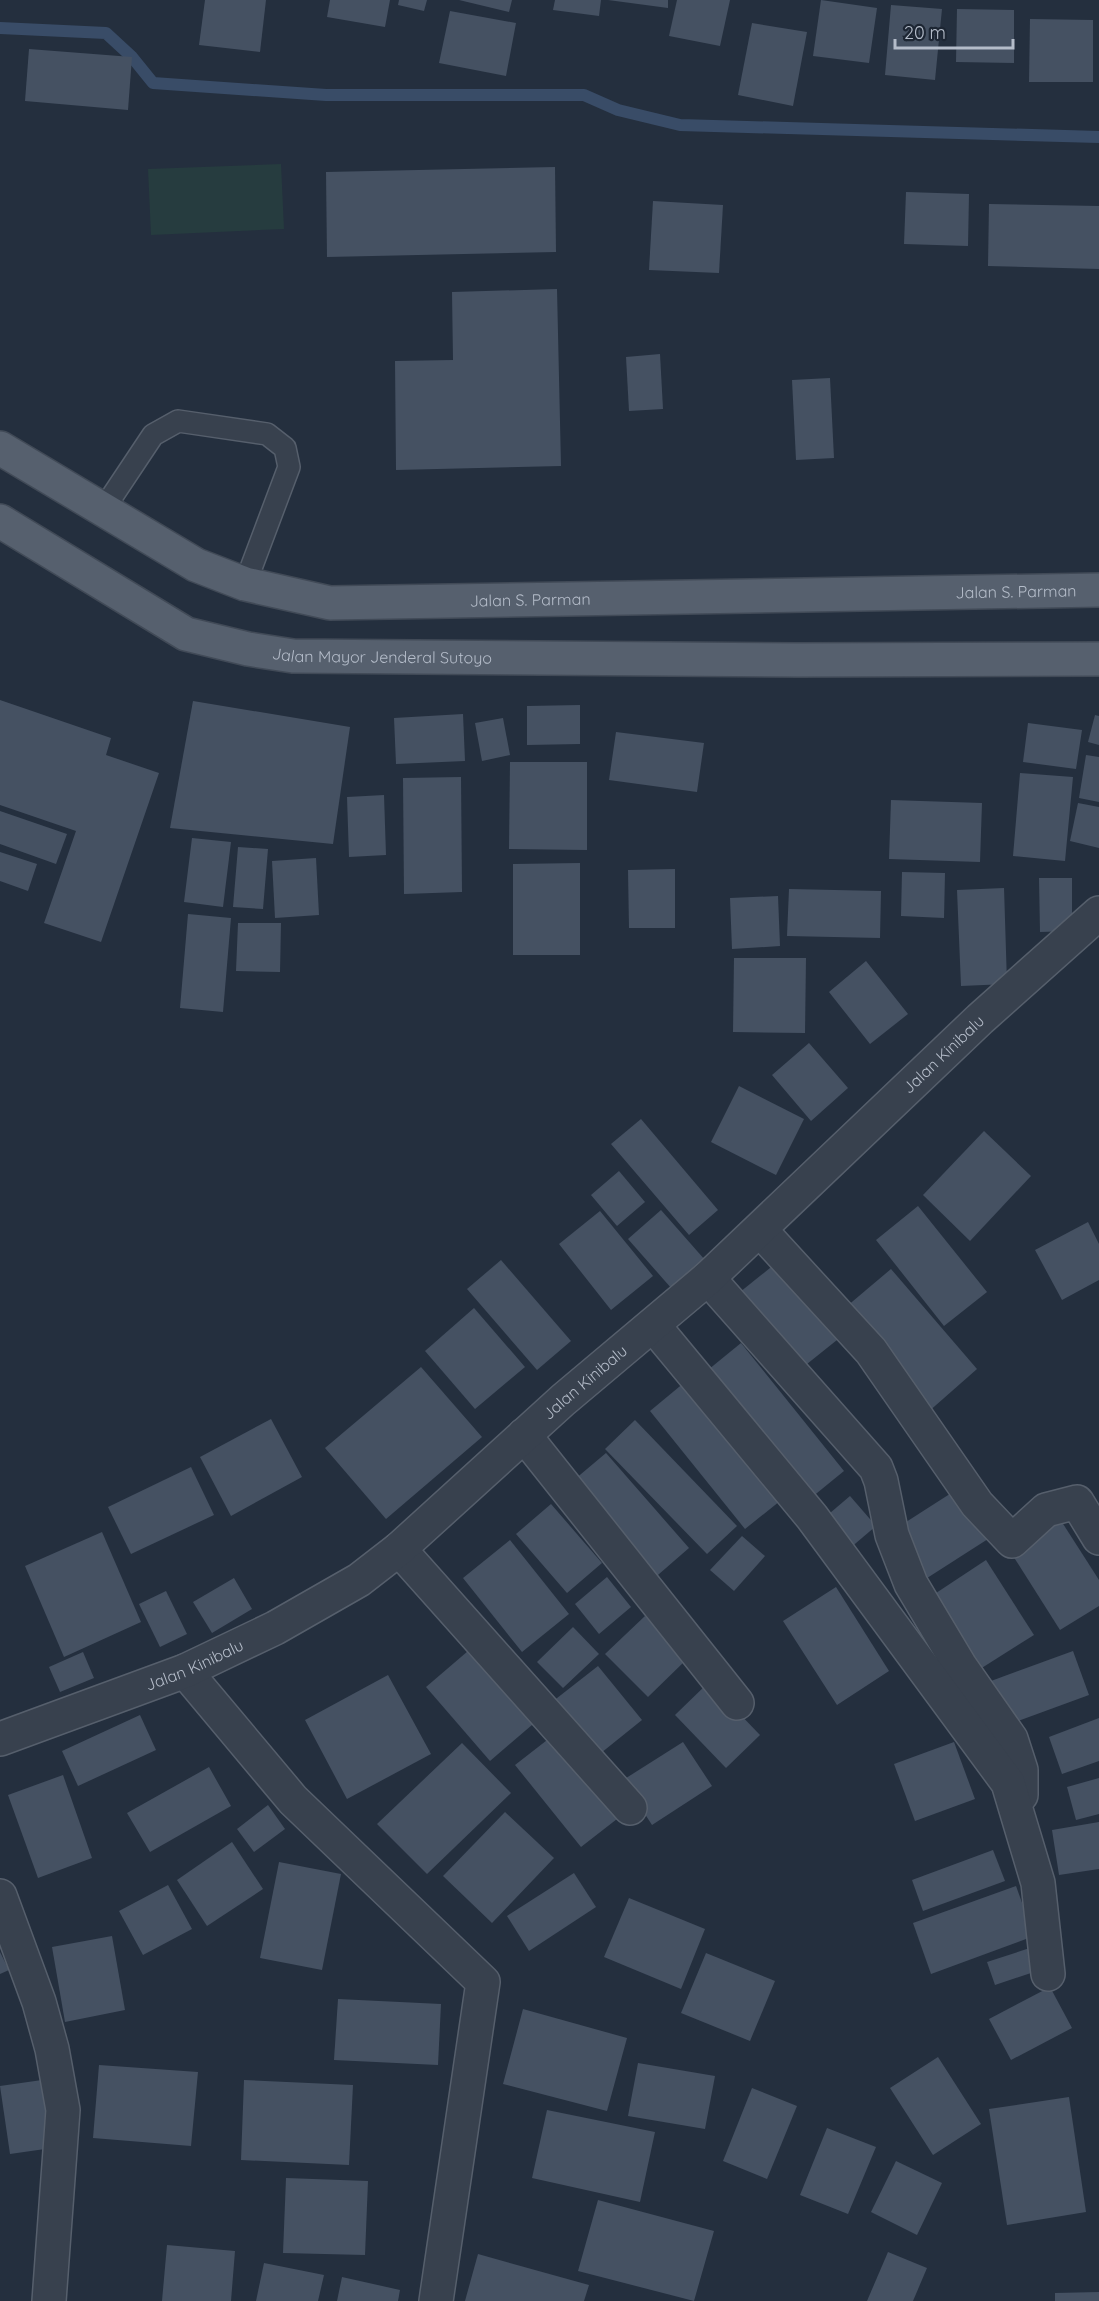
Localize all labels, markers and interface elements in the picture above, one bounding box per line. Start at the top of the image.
scale bar [895,12,1014,50]
text: 20 m [904,21,946,44]
street label: Jalan S. Parman [955,580,1077,602]
street label: Jalan S. Parman [469,589,591,611]
street label: Jalan Mayor Jenderal Sutoyo [271,643,492,668]
street label: Jalan Kinibalu [898,1011,988,1097]
street label: Jalan Kinibalu [538,1340,631,1424]
street label: Jalan Kinibalu [143,1635,246,1695]

